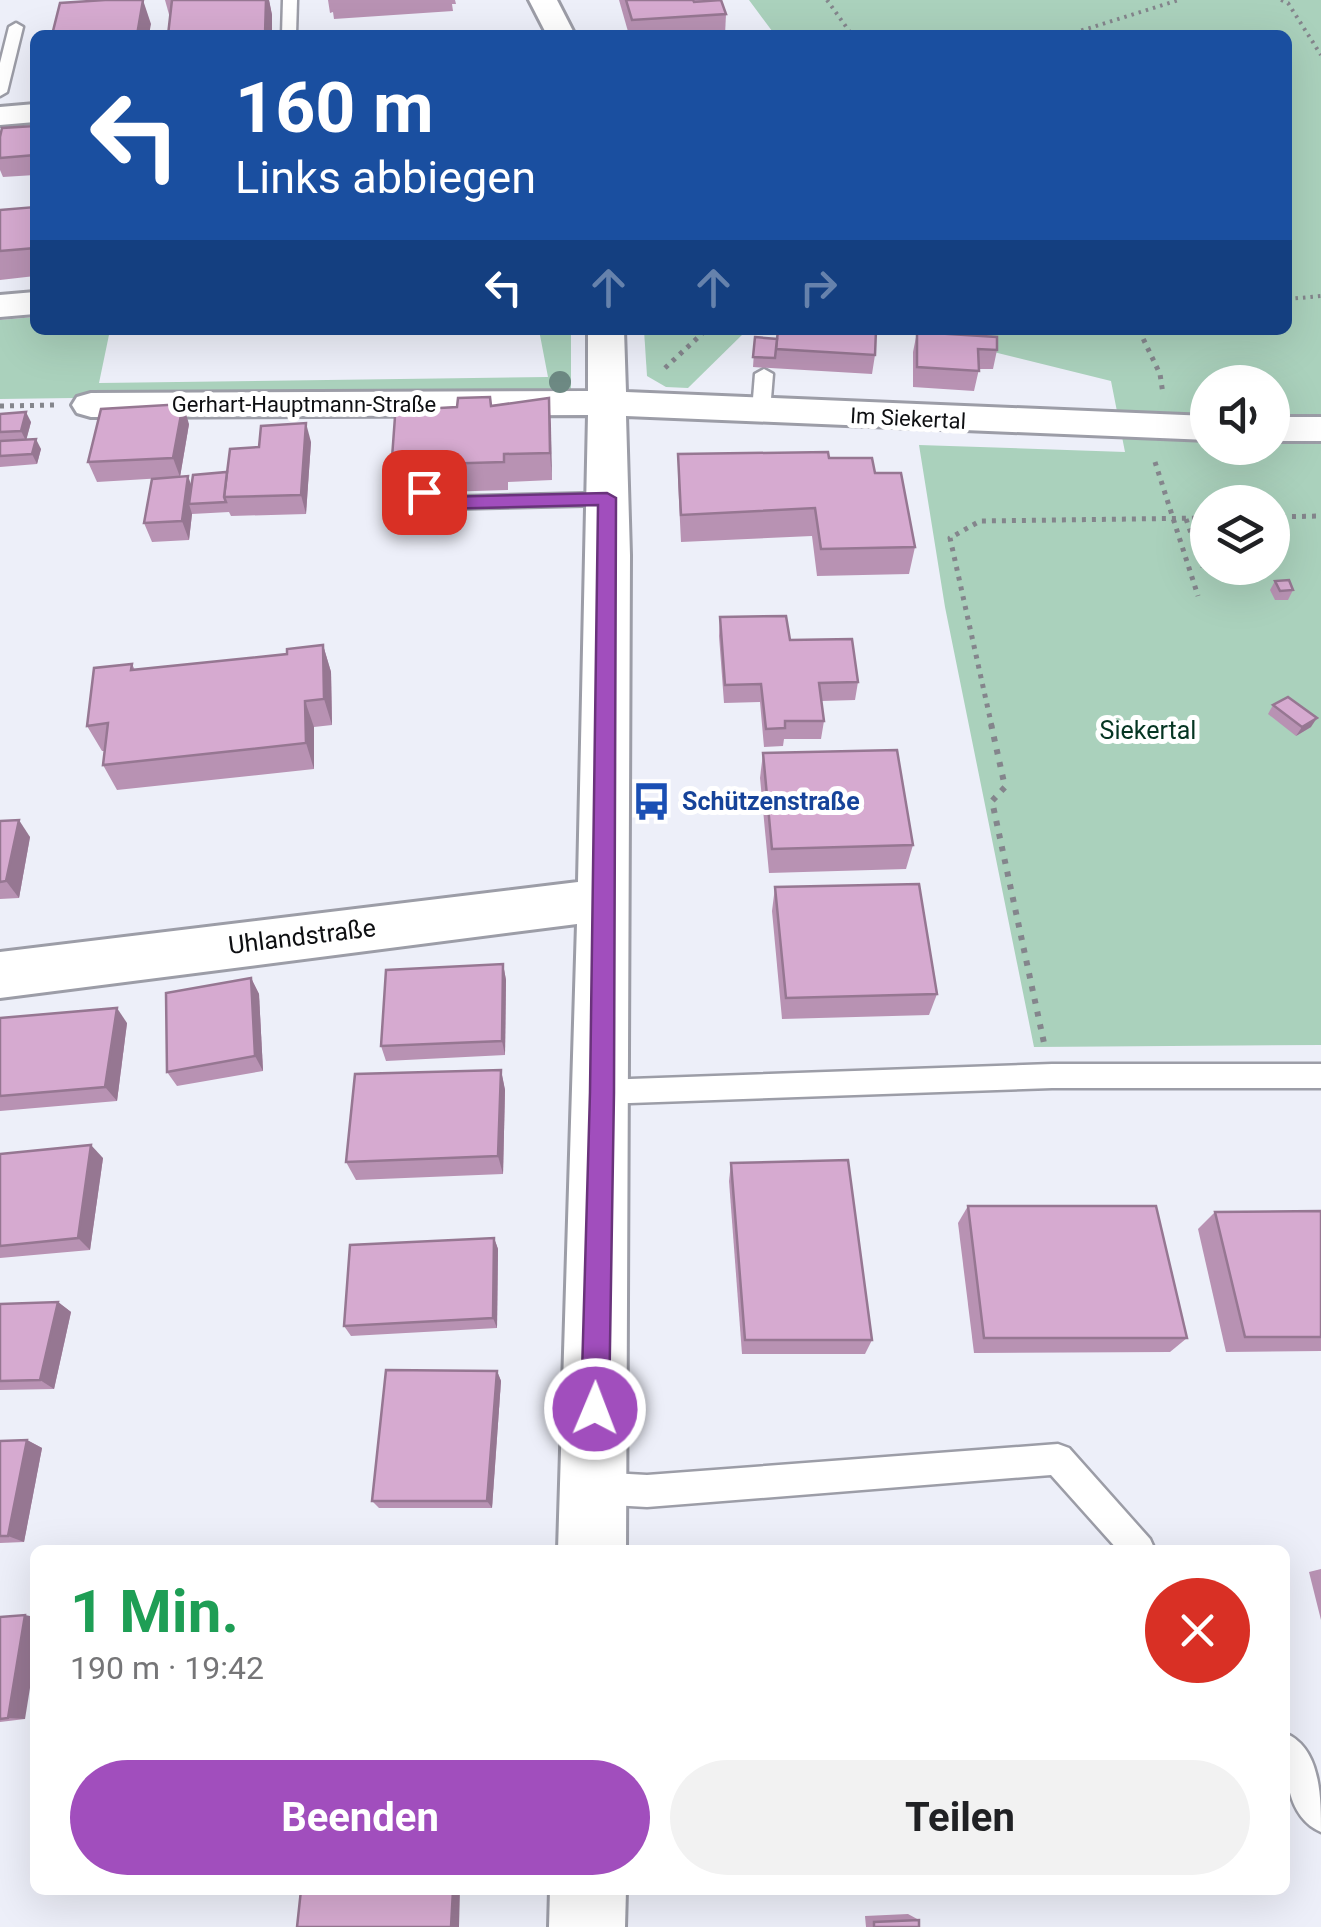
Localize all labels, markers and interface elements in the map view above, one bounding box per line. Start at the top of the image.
text: 160 m [235,67,434,149]
icon: left [70,70,200,200]
text: Links abbiegen [235,151,536,204]
icon: left [476,260,531,315]
icon: ahead [581,260,636,315]
icon: ahead [686,260,741,315]
icon: right [791,260,846,315]
map controls [1190,365,1290,585]
button: sound [1190,365,1290,465]
street label: Gerhart-Hauptmann-Straße [172,392,436,417]
street label: Im Siekertal [849,403,967,434]
pin [382,450,467,535]
icon: arrive [397,465,452,520]
button: layers [1190,485,1290,585]
park label: Siekertal [1100,716,1196,745]
bus stop icon: Schützenstraße [631,780,673,822]
place label: Schützenstraße [682,787,860,816]
street label: Uhlandstraße [227,913,377,960]
position arrow [543,1357,647,1461]
text: 1 Min. [70,1576,239,1647]
button: close [1145,1578,1250,1683]
text: 190 m · 19:42 [70,1649,264,1687]
button: Beenden [70,1760,650,1875]
button: Teilen [670,1760,1250,1875]

